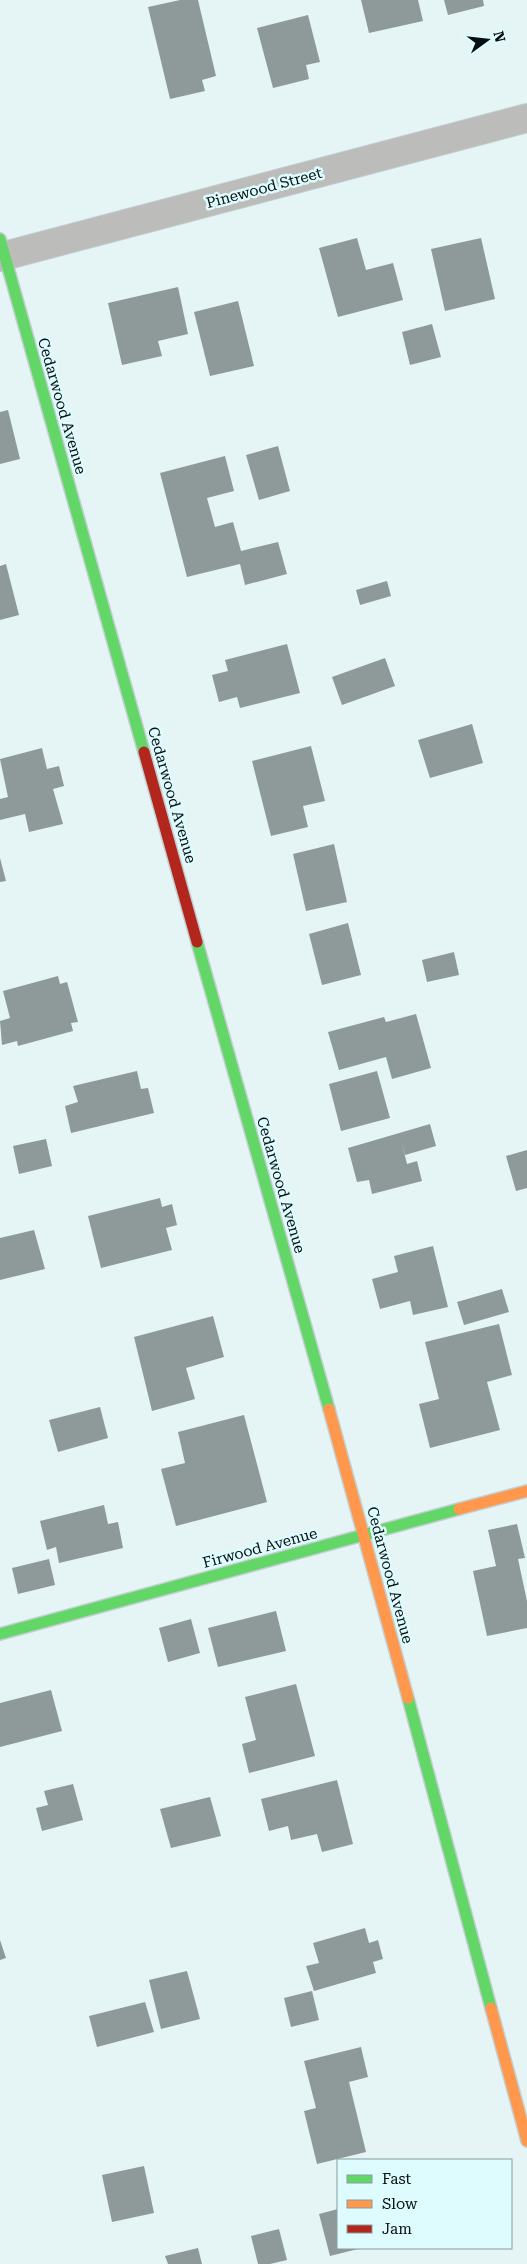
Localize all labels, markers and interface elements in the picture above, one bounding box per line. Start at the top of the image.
north arrow [462,15,512,65]
text: N [490,29,509,44]
street label: Pinewood Street [204,164,324,212]
street label: Cedarwood Avenue [34,336,90,476]
street label: Cedarwood Avenue [144,725,200,865]
street label: Cedarwood Avenue [253,1115,309,1255]
street label: Cedarwood Avenue [363,1505,417,1645]
street label: Firwood Avenue [201,1524,319,1572]
legend [337,2159,512,2249]
text: Fast [382,2170,412,2188]
text: Slow [382,2195,418,2213]
text: Jam [382,2220,412,2238]

